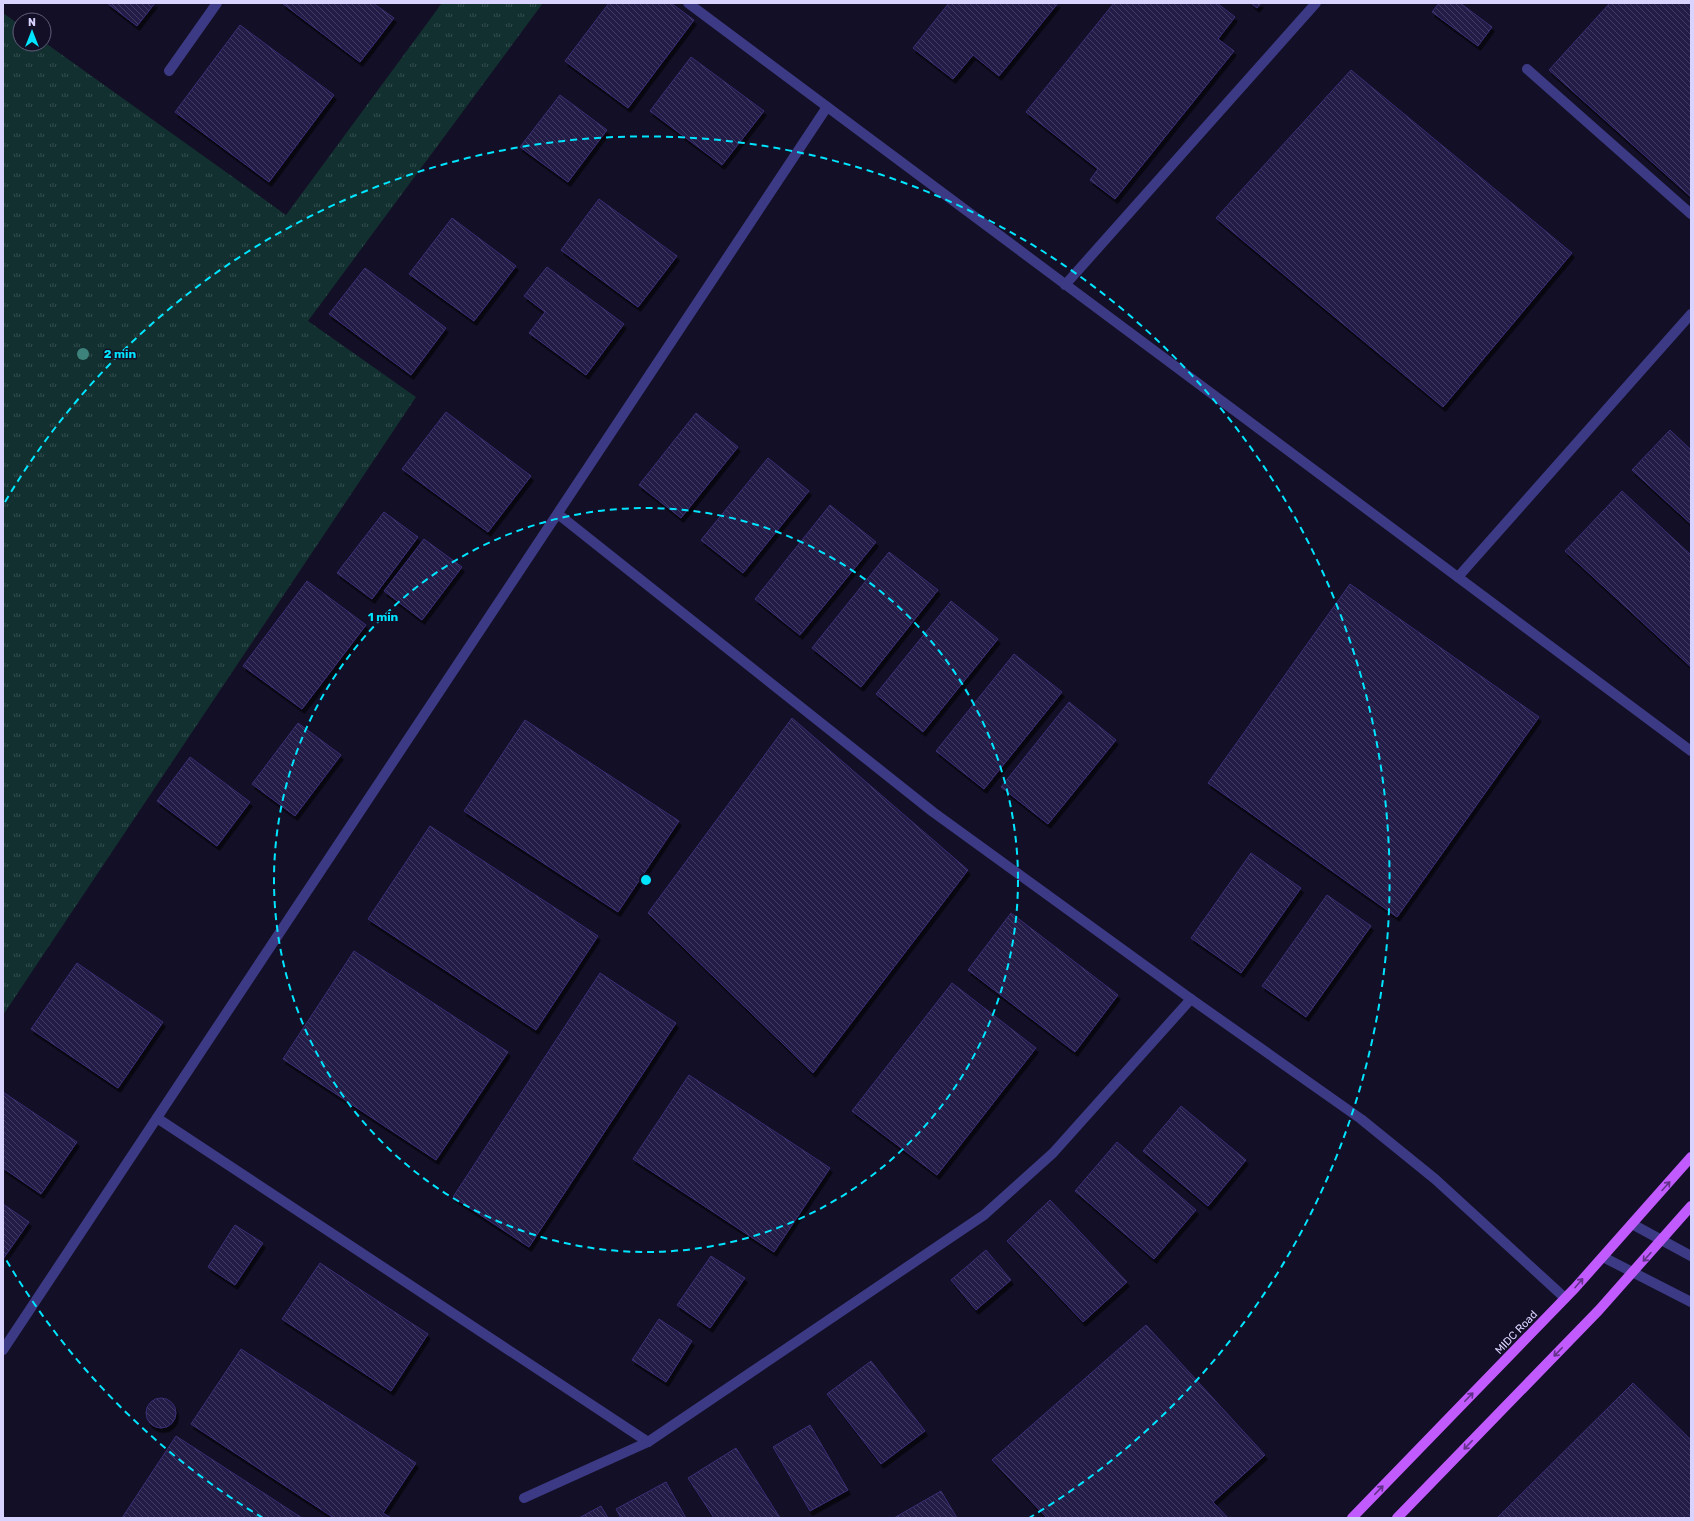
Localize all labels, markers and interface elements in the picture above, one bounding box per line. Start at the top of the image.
north arrow [12,12,52,52]
text: N [28,16,36,29]
text: 2 min [104,347,137,361]
text: 1 min [368,610,399,624]
centre of rings [639,873,653,887]
one-way arrow [1661,1181,1670,1191]
one-way arrow [1642,1251,1651,1262]
one-way arrow [1575,1278,1584,1289]
street label: MIDC Road [1492,1308,1540,1357]
one-way arrow [1553,1347,1563,1357]
one-way arrow [1465,1392,1474,1402]
one-way arrow [1463,1440,1472,1450]
one-way arrow [1374,1485,1384,1495]

